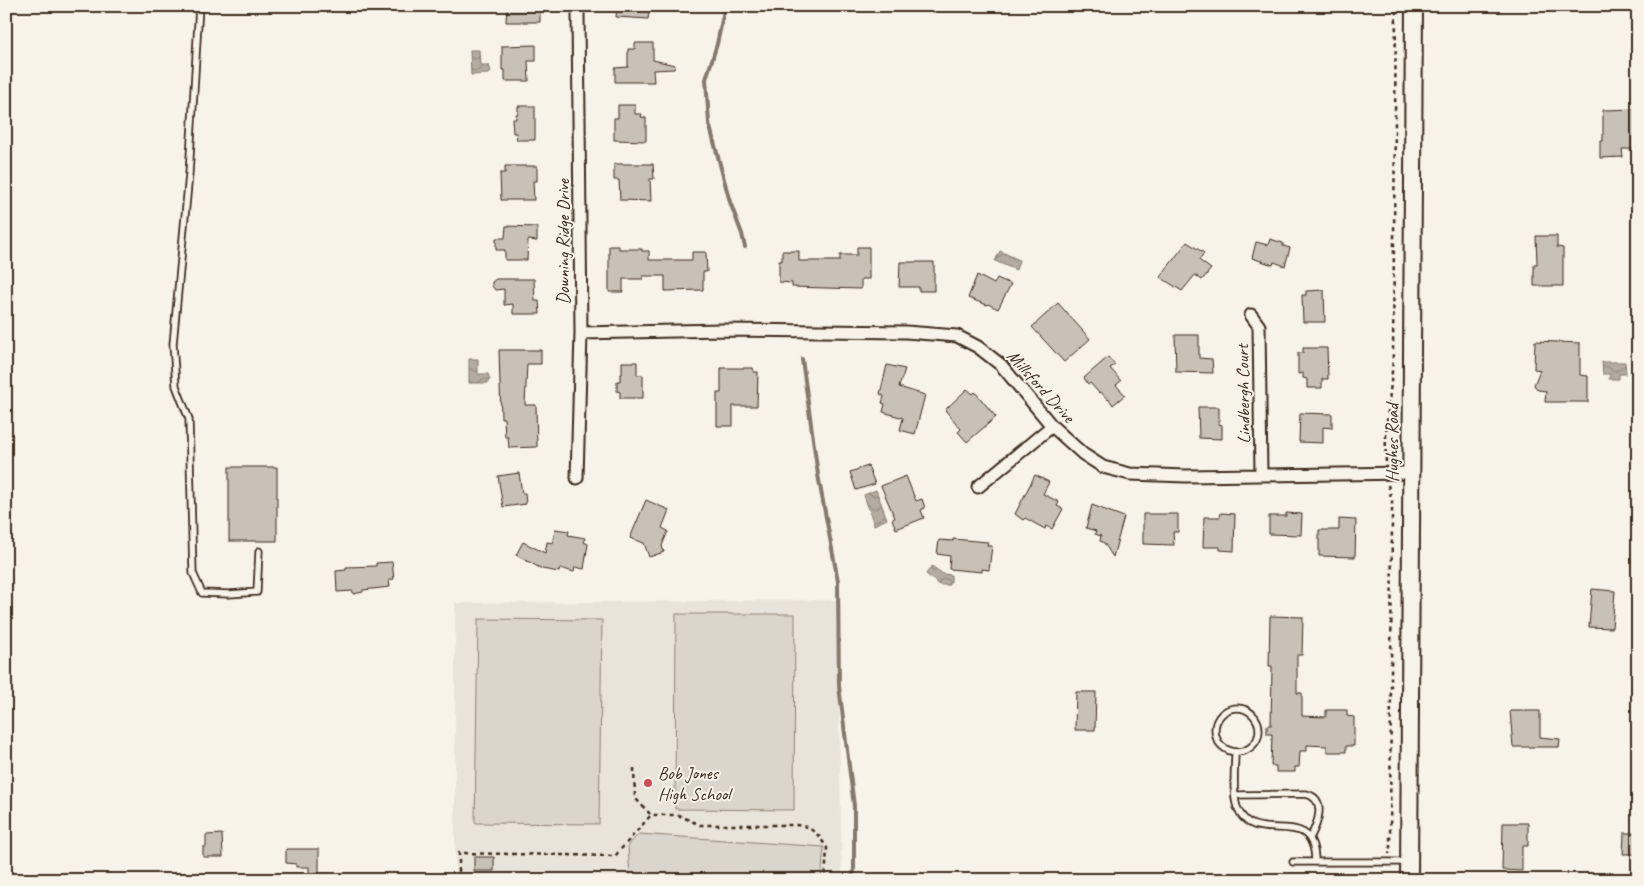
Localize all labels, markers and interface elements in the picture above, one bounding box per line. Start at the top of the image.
street label: Downing Ridge Drive [552,178,574,305]
street label: Lindbergh Court [1231,342,1255,444]
street label: Millsford Drive [1003,345,1080,428]
street label: Hughes Road [1381,401,1403,482]
place label: Bob Jones High School [658,762,733,805]
marker: Bob Jones High School [642,777,654,789]

